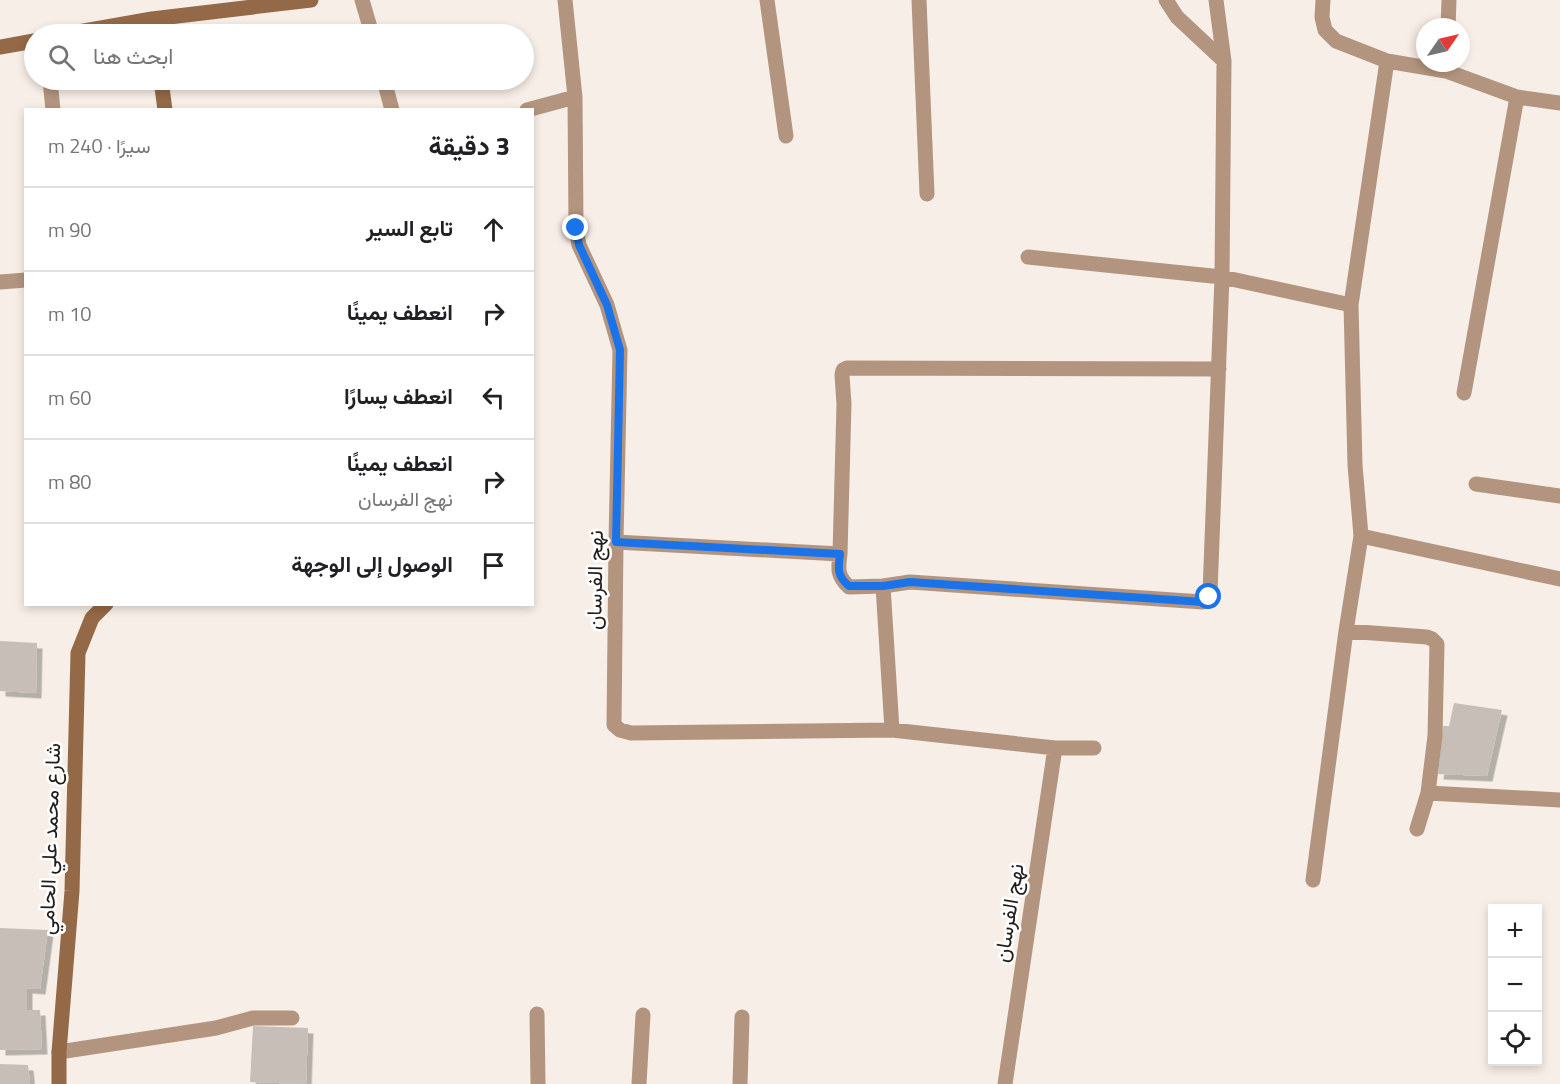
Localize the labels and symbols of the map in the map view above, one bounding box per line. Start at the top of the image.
north arrow [1416,18,1470,72]
route end [562,214,588,240]
street label: نهج الفرسان [577,530,611,630]
route start [1195,583,1221,609]
street label: شارع محمد علي الحامي [30,742,70,936]
street label: نهج الفرسان [984,861,1032,965]

